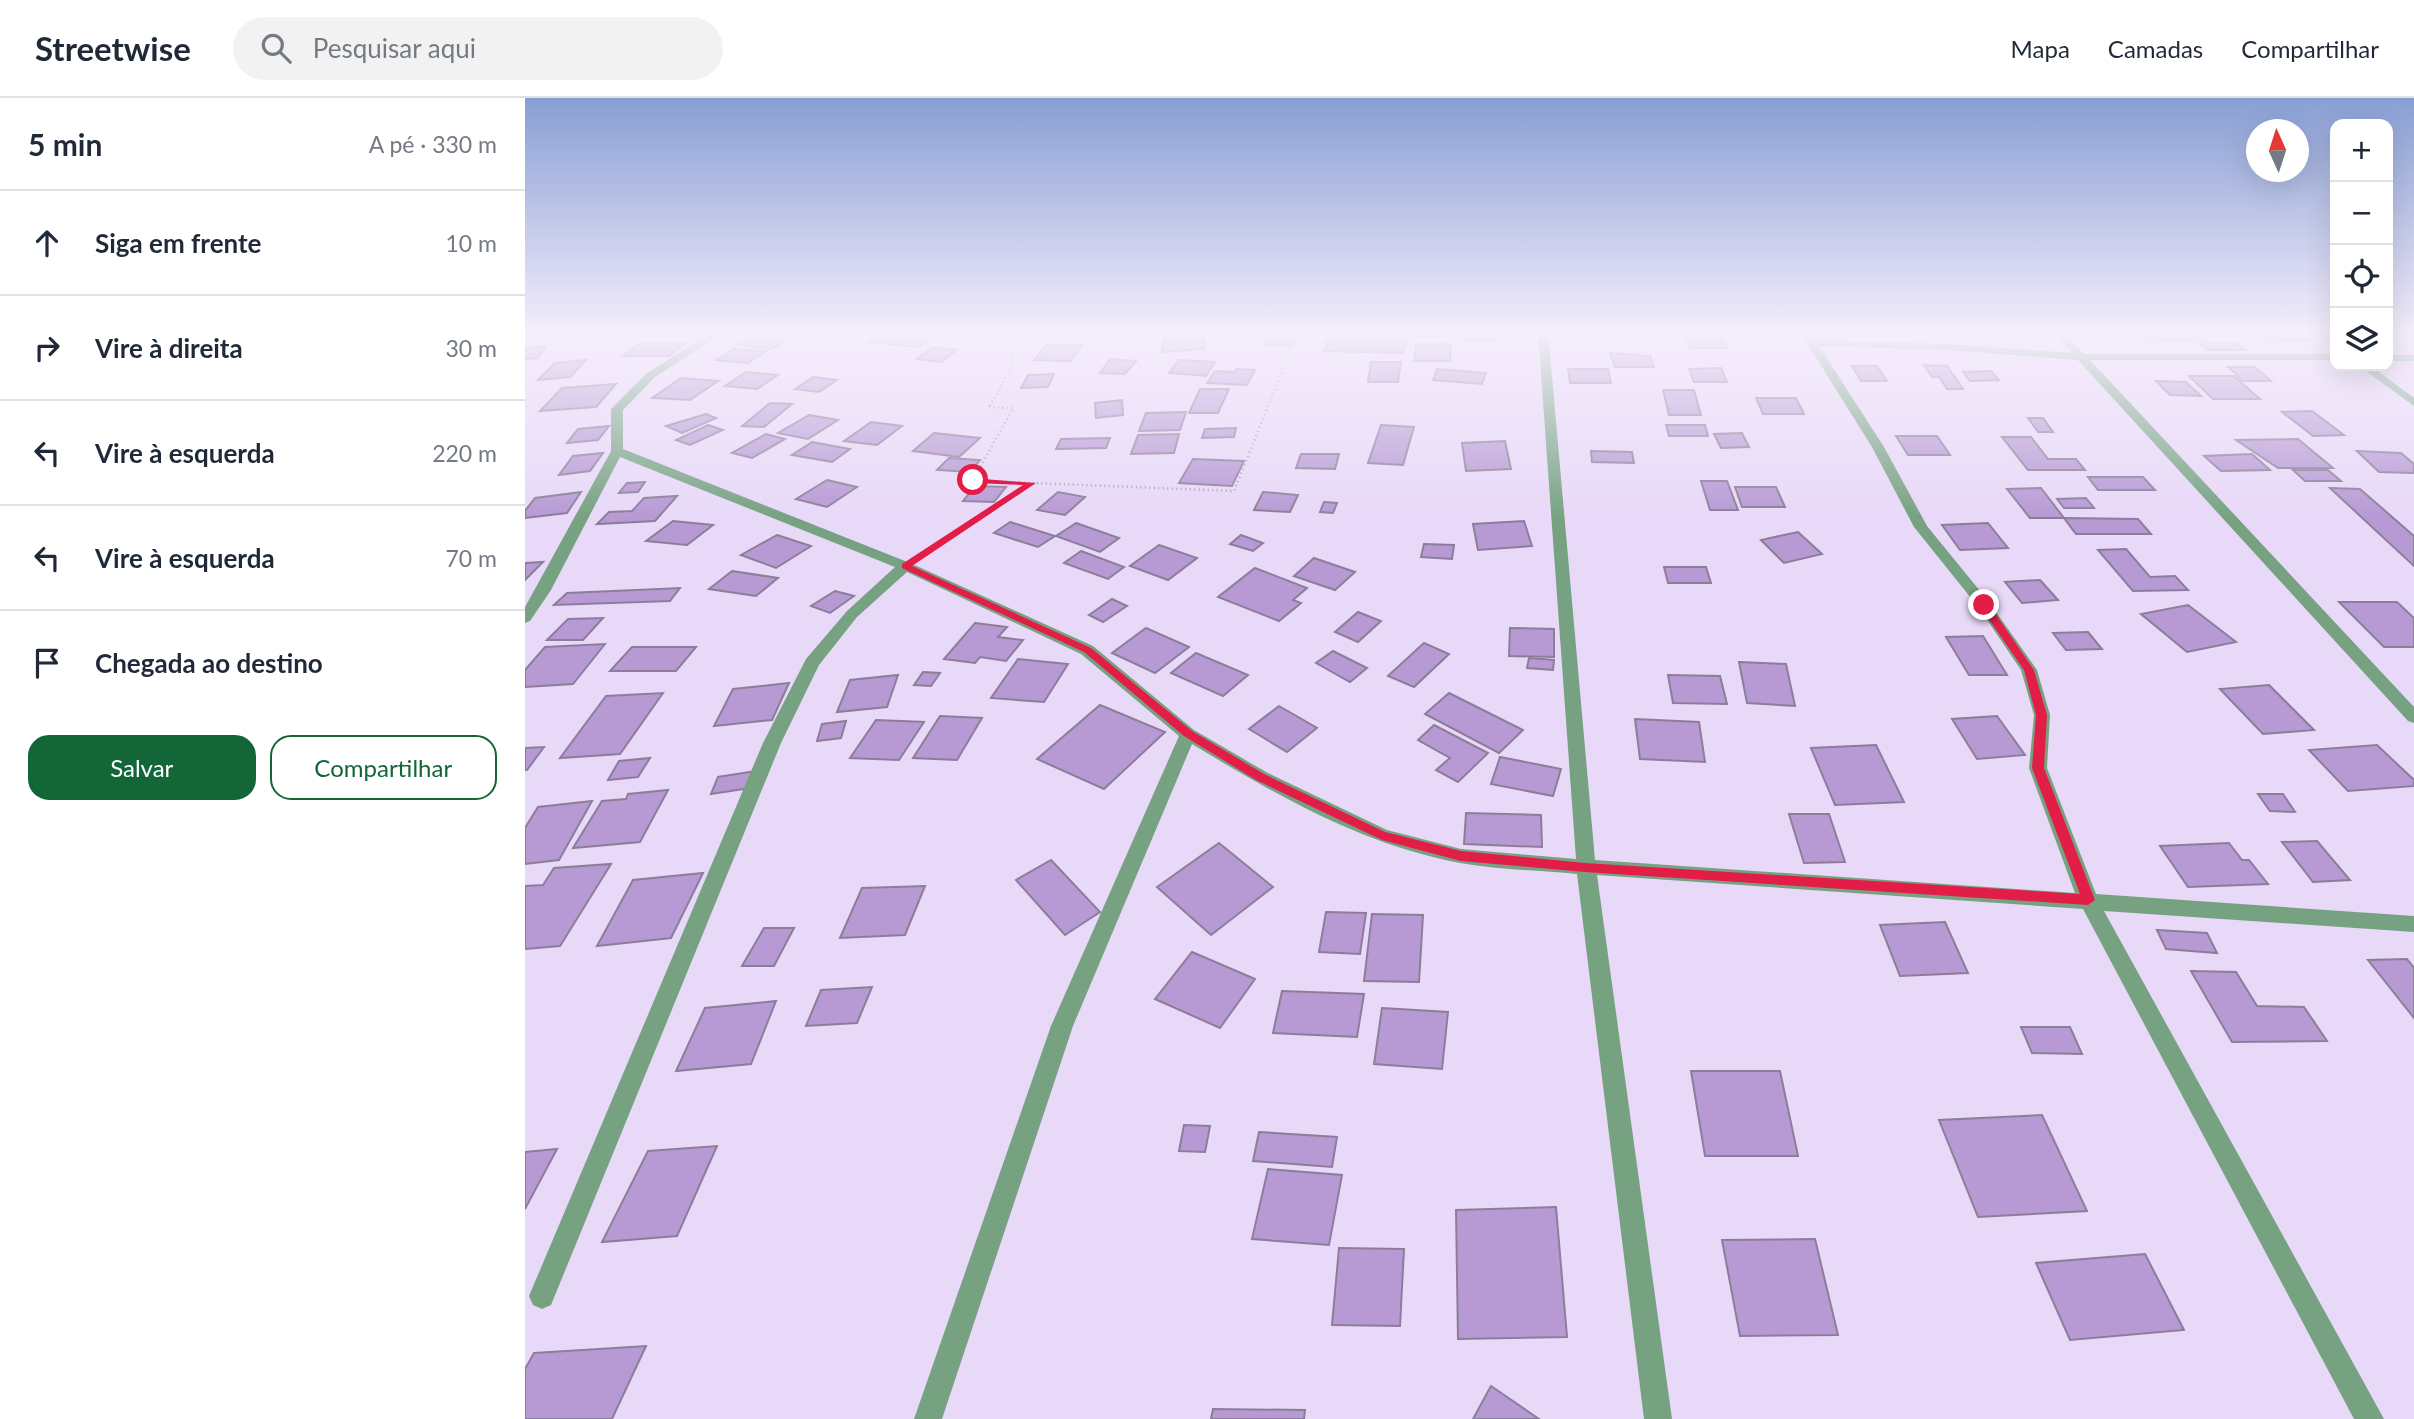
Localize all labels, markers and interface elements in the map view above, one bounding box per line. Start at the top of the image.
search box [233,17,723,80]
text: Streetwise [35,28,191,68]
icon: search [257,29,295,67]
text: Pesquisar aqui [313,32,476,64]
text: Mapa [2011,34,2070,63]
text: Camadas [2108,34,2203,63]
text: Compartilhar [2241,34,2379,63]
north arrow [2246,119,2309,182]
map controls [2330,119,2393,371]
button: + [2330,119,2393,182]
text: 5 min [28,126,102,162]
text: A pé · 330 m [369,130,497,158]
button: − [2330,182,2393,245]
icon: ahead [28,224,66,262]
text: Siga em frente [95,227,262,259]
text: 10 m [446,229,497,257]
button: locate [2330,245,2393,308]
button: layers [2330,308,2393,371]
icon: right [28,329,66,367]
text: Vire à direita [95,332,243,364]
text: 30 m [446,334,497,362]
icon: left [28,434,66,472]
text: Vire à esquerda [95,437,275,469]
text: 220 m [432,439,497,467]
route start [957,464,988,495]
icon: left [28,539,66,577]
text: Vire à esquerda [95,542,275,574]
text: 70 m [446,544,497,572]
route end [1968,589,1999,620]
icon: arrive [28,644,66,682]
text: Chegada ao destino [95,647,323,679]
button: Salvar [28,735,256,800]
button: Compartilhar [270,735,497,800]

